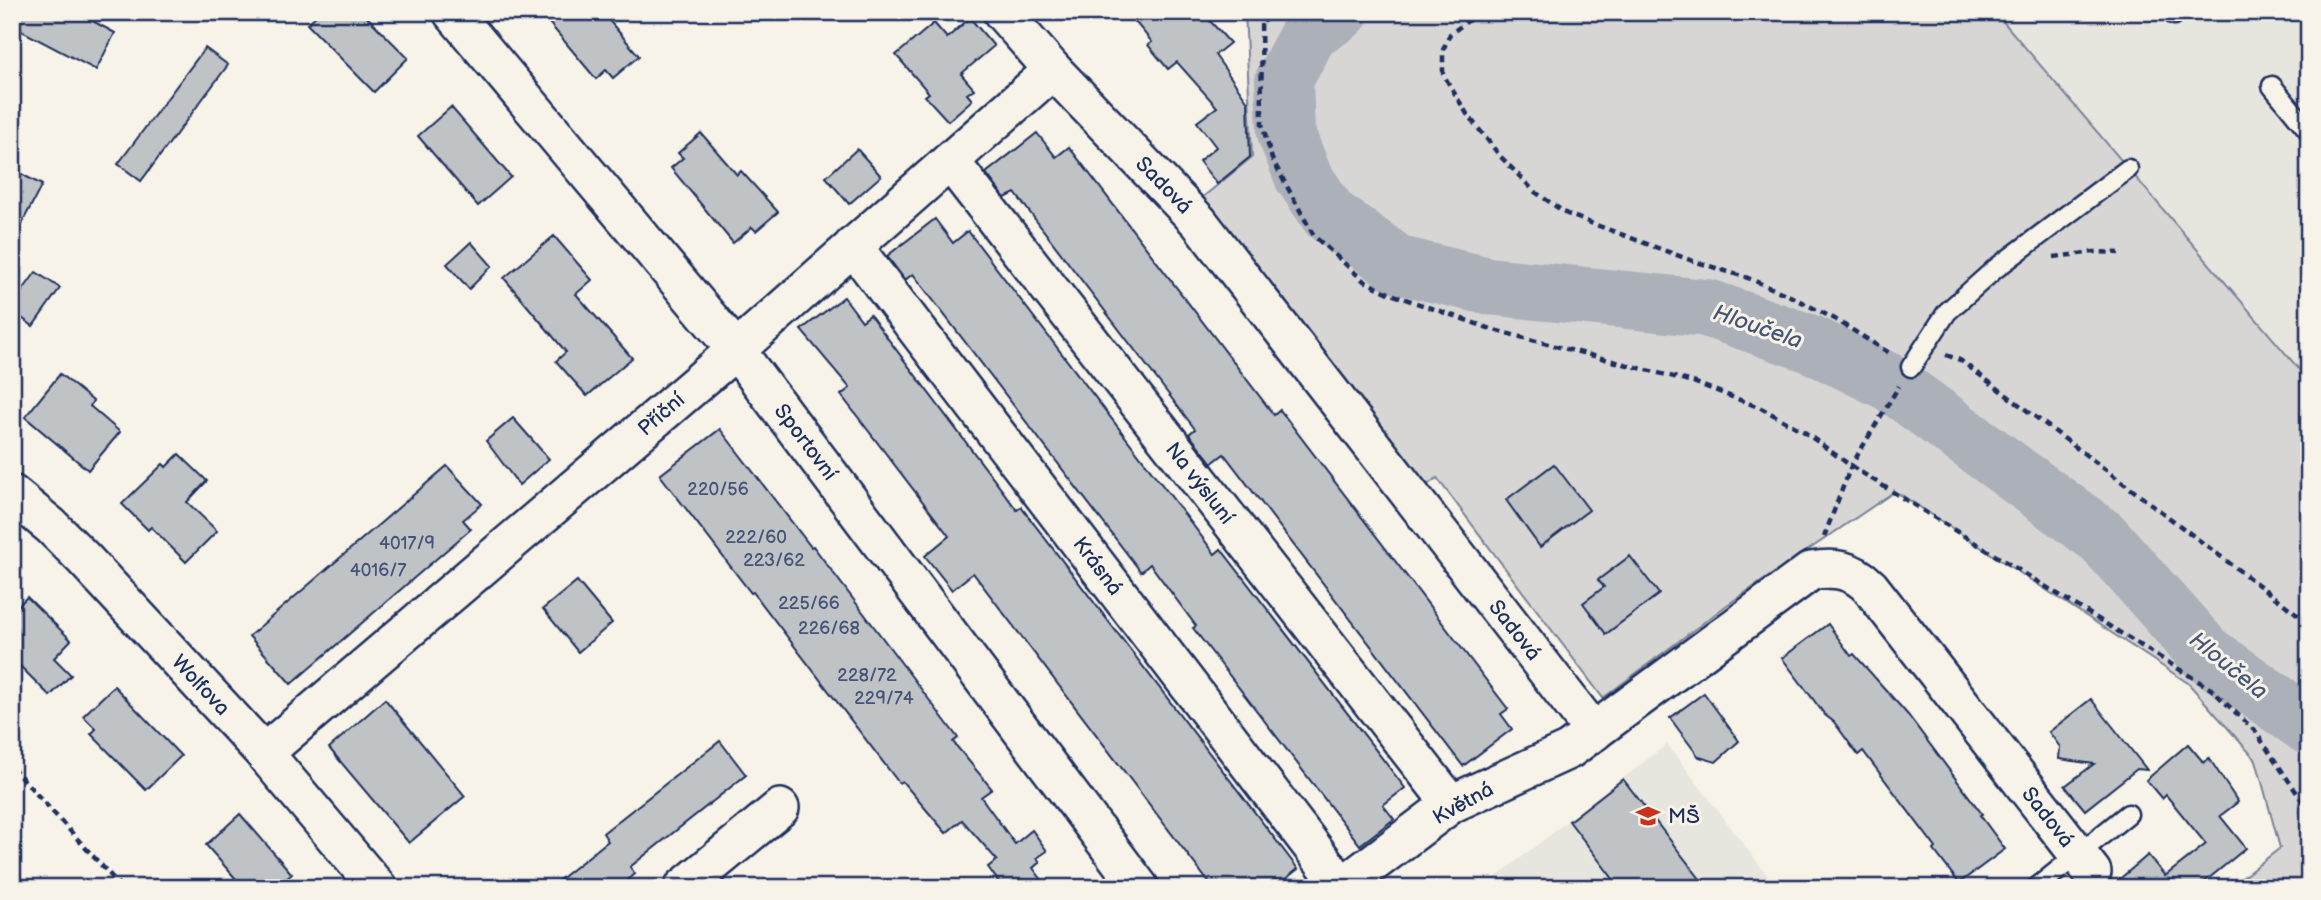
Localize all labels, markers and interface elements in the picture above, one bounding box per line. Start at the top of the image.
street label: Sadová [1130,151,1197,219]
water label: Hloučela [1709,299,1806,355]
street label: Příční [633,387,691,441]
street label: Sportovní [769,399,843,486]
street label: Na výsluní [1160,437,1240,530]
house number: 220/56 [687,479,749,500]
house number: 222/60 [725,527,787,548]
street label: Krásná [1068,532,1128,600]
house number: 4017/9 [379,533,435,554]
house number: 223/62 [743,550,805,571]
house number: 4016/7 [350,560,406,581]
house number: 225/66 [778,593,840,614]
street label: Sadová [1483,595,1546,666]
house number: 226/68 [798,618,860,639]
water label: Hloučela [2184,626,2273,706]
street label: Wolfova [166,650,235,721]
house number: 228/72 [837,665,897,686]
house number: 229/74 [854,688,914,709]
street label: Květná [1429,777,1498,830]
street label: Sadová [2016,782,2079,853]
school or university icon: MŠ [1634,802,1662,830]
place label: MŠ [1668,804,1700,829]

